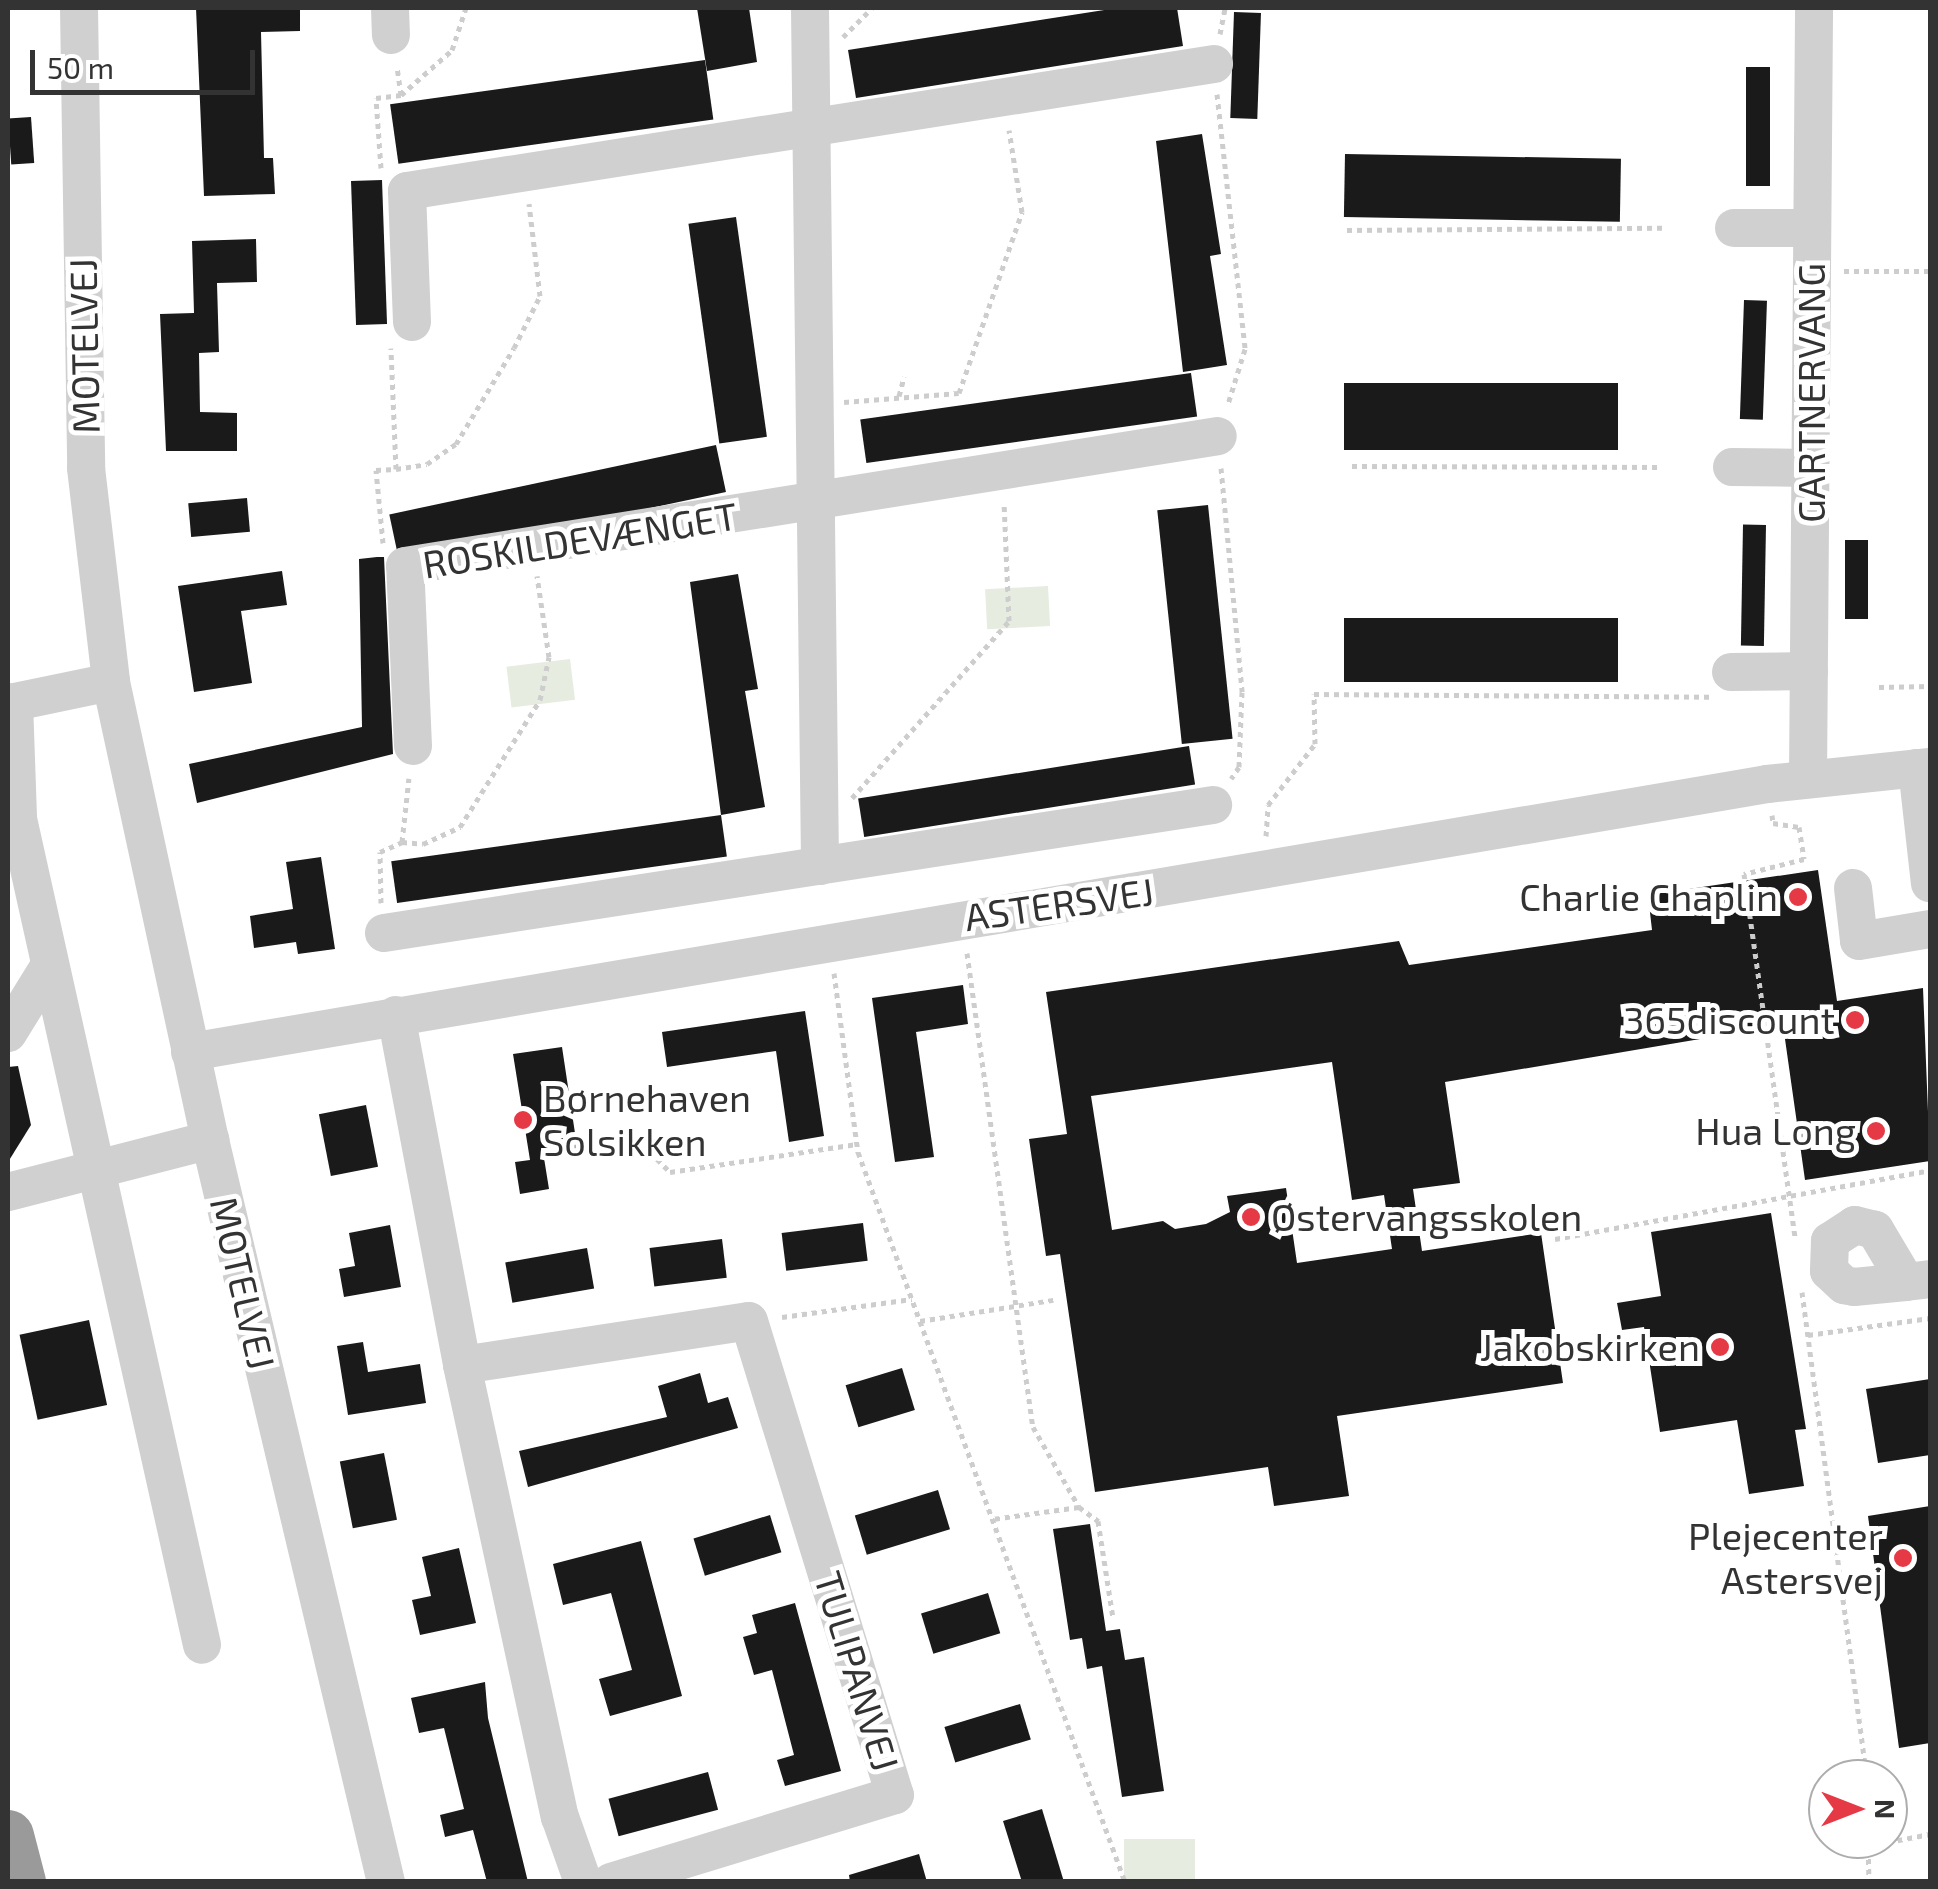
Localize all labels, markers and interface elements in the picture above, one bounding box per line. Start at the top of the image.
scale bar [35,30,260,92]
text: 50 m [47,49,114,85]
street label: MOTELVEJ [60,258,108,434]
street label: GARTNERVANG [1788,263,1834,523]
street label: ROSKILDEVÆNGET [420,493,740,587]
street label: ASTERSVEJ [962,868,1156,940]
place label: Charlie Chaplin [1519,874,1778,920]
marker: Charlie Chaplin [1787,886,1809,908]
place label: 365discount [1623,997,1835,1043]
marker: 365discount [1844,1009,1866,1031]
place label: Børnehaven Solsikken [543,1075,751,1164]
place label: Hua Long [1695,1108,1856,1154]
marker: Børnehaven Solsikken [512,1109,534,1131]
marker: Hua Long [1865,1120,1887,1142]
street label: MOTELVEJ [201,1192,285,1374]
place label: Østervangsskolen [1271,1194,1582,1240]
marker: Østervangsskolen [1240,1206,1262,1228]
place label: Jakobskirken [1480,1324,1700,1370]
marker: Jakobskirken [1709,1336,1731,1358]
place label: Plejecenter Astersvej [1688,1513,1883,1602]
marker: Plejecenter Astersvej [1892,1547,1914,1569]
street label: TULIPANVEJ [805,1566,909,1776]
north arrow [1808,1759,1908,1859]
text: N [1869,1799,1903,1819]

